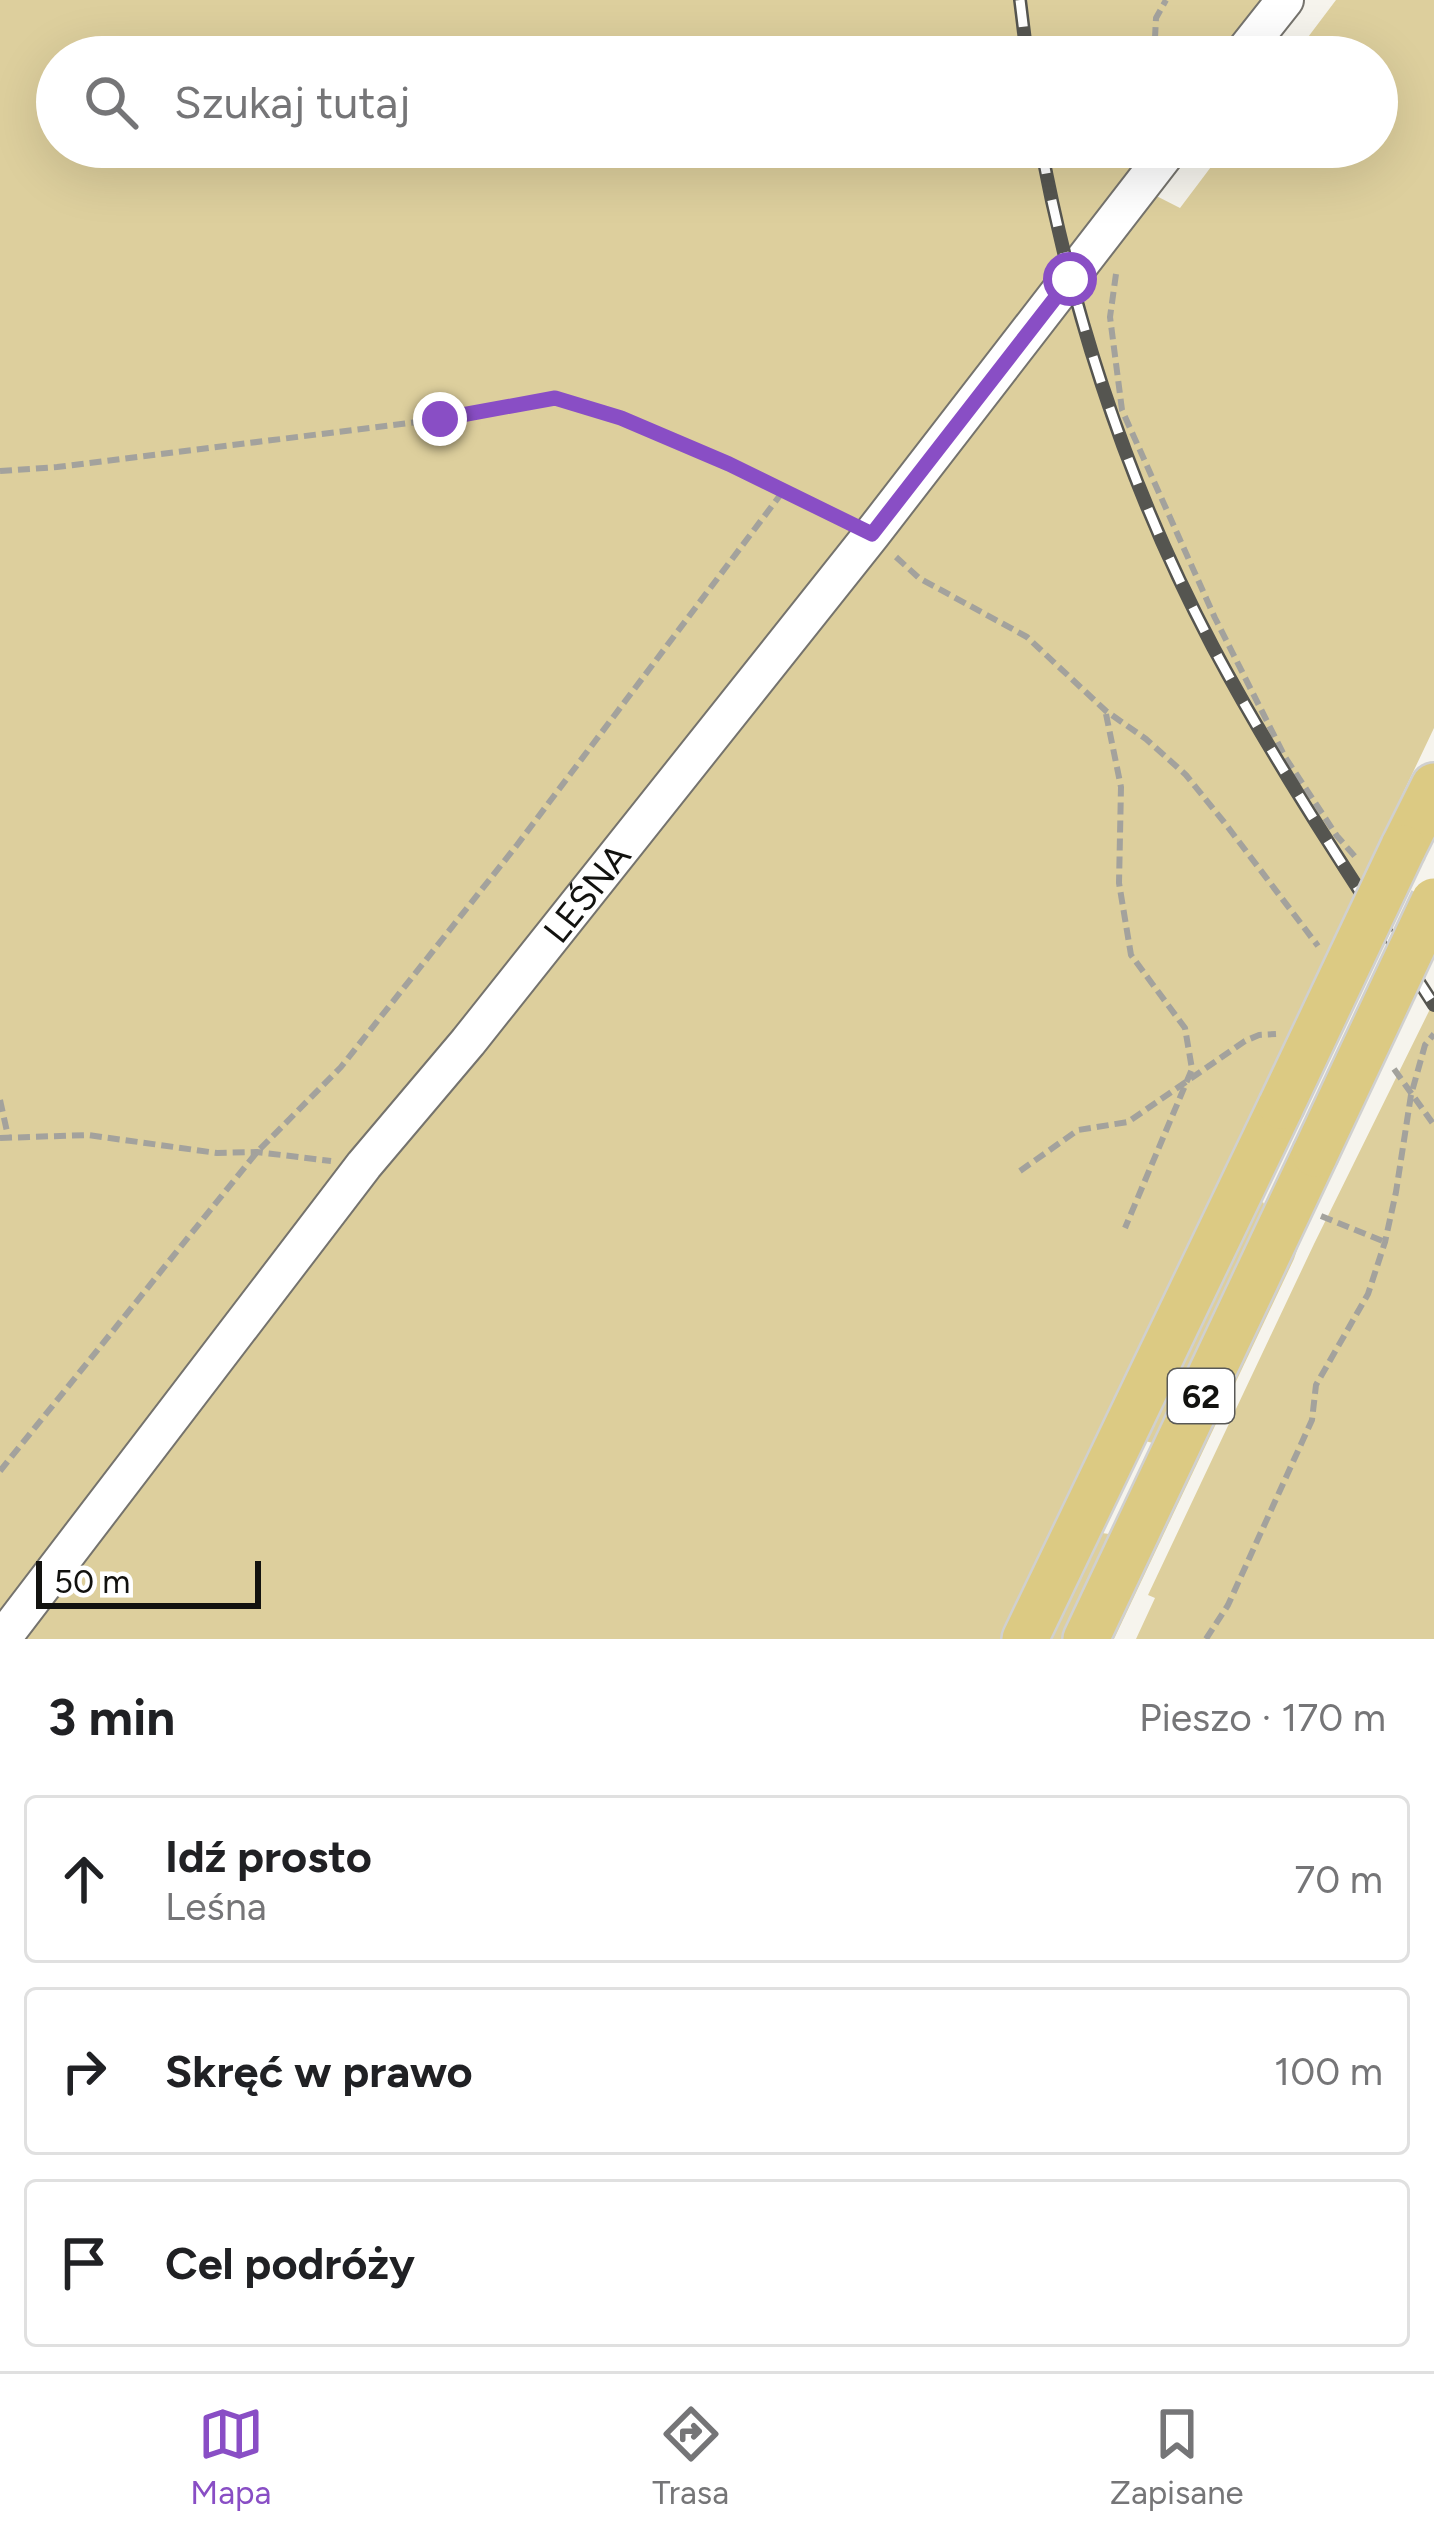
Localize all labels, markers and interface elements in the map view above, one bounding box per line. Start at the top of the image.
search box [36,36,1398,168]
icon: search [78,69,144,135]
text: Szukaj tutaj [174,75,410,129]
route start [1043,252,1097,306]
route end [413,392,467,446]
street label: LEŚNA [534,834,639,951]
road number: 62 [1168,1369,1234,1423]
scale bar [36,1555,261,1608]
text: 50 m [54,1562,130,1601]
text: 3 min [48,1687,175,1748]
text: Pieszo · 170 m [1139,1694,1386,1741]
text: Idź prosto [165,1829,372,1883]
icon: ahead [51,1846,117,1912]
text: 70 m [1294,1856,1383,1903]
text: Leśna [165,1883,267,1930]
icon: right [51,2038,117,2104]
text: Skręć w prawo [165,2044,473,2098]
text: 100 m [1274,2048,1383,2095]
icon: arrive [51,2230,117,2296]
text: Cel podróży [165,2236,415,2290]
tab: Mapa [190,2401,271,2512]
tab: Trasa [652,2401,729,2512]
tab: Zapisane [1110,2401,1244,2512]

